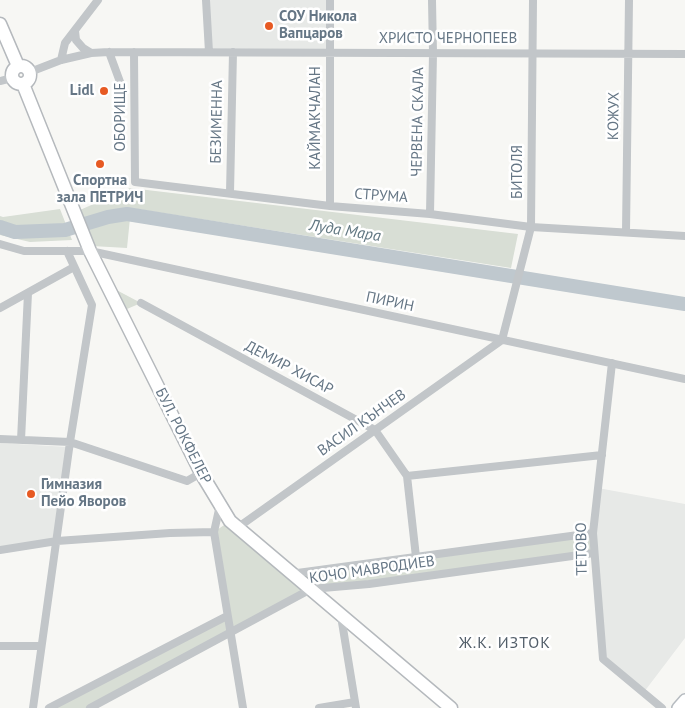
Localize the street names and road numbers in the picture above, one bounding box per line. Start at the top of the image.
street label: ХРИСТО ЧЕРНОПЕЕВ [379,30,517,48]
street label: КАЙМАКЧАЛАН [307,66,325,170]
street label: ЧЕРВЕНА СКАЛА [408,67,428,177]
street label: БЕЗИМЕННА [207,80,227,164]
street label: ОБОРИЩЕ [112,82,130,152]
street label: КОЖУХ [605,92,623,140]
street label: БИТОЛЯ [509,145,527,199]
street label: СТРУМА [354,185,408,207]
street label: ПИРИН [364,288,416,316]
street label: ДЕМИР ХИСАР [242,337,336,399]
street label: БУЛ. РОКФЕЛЕР [151,385,215,487]
street label: ВАСИЛ КЪНЧЕВ [314,386,410,460]
street label: ТЕТОВО [573,522,591,576]
street label: КОЧО МАВРОДИЕВ [308,552,436,588]

